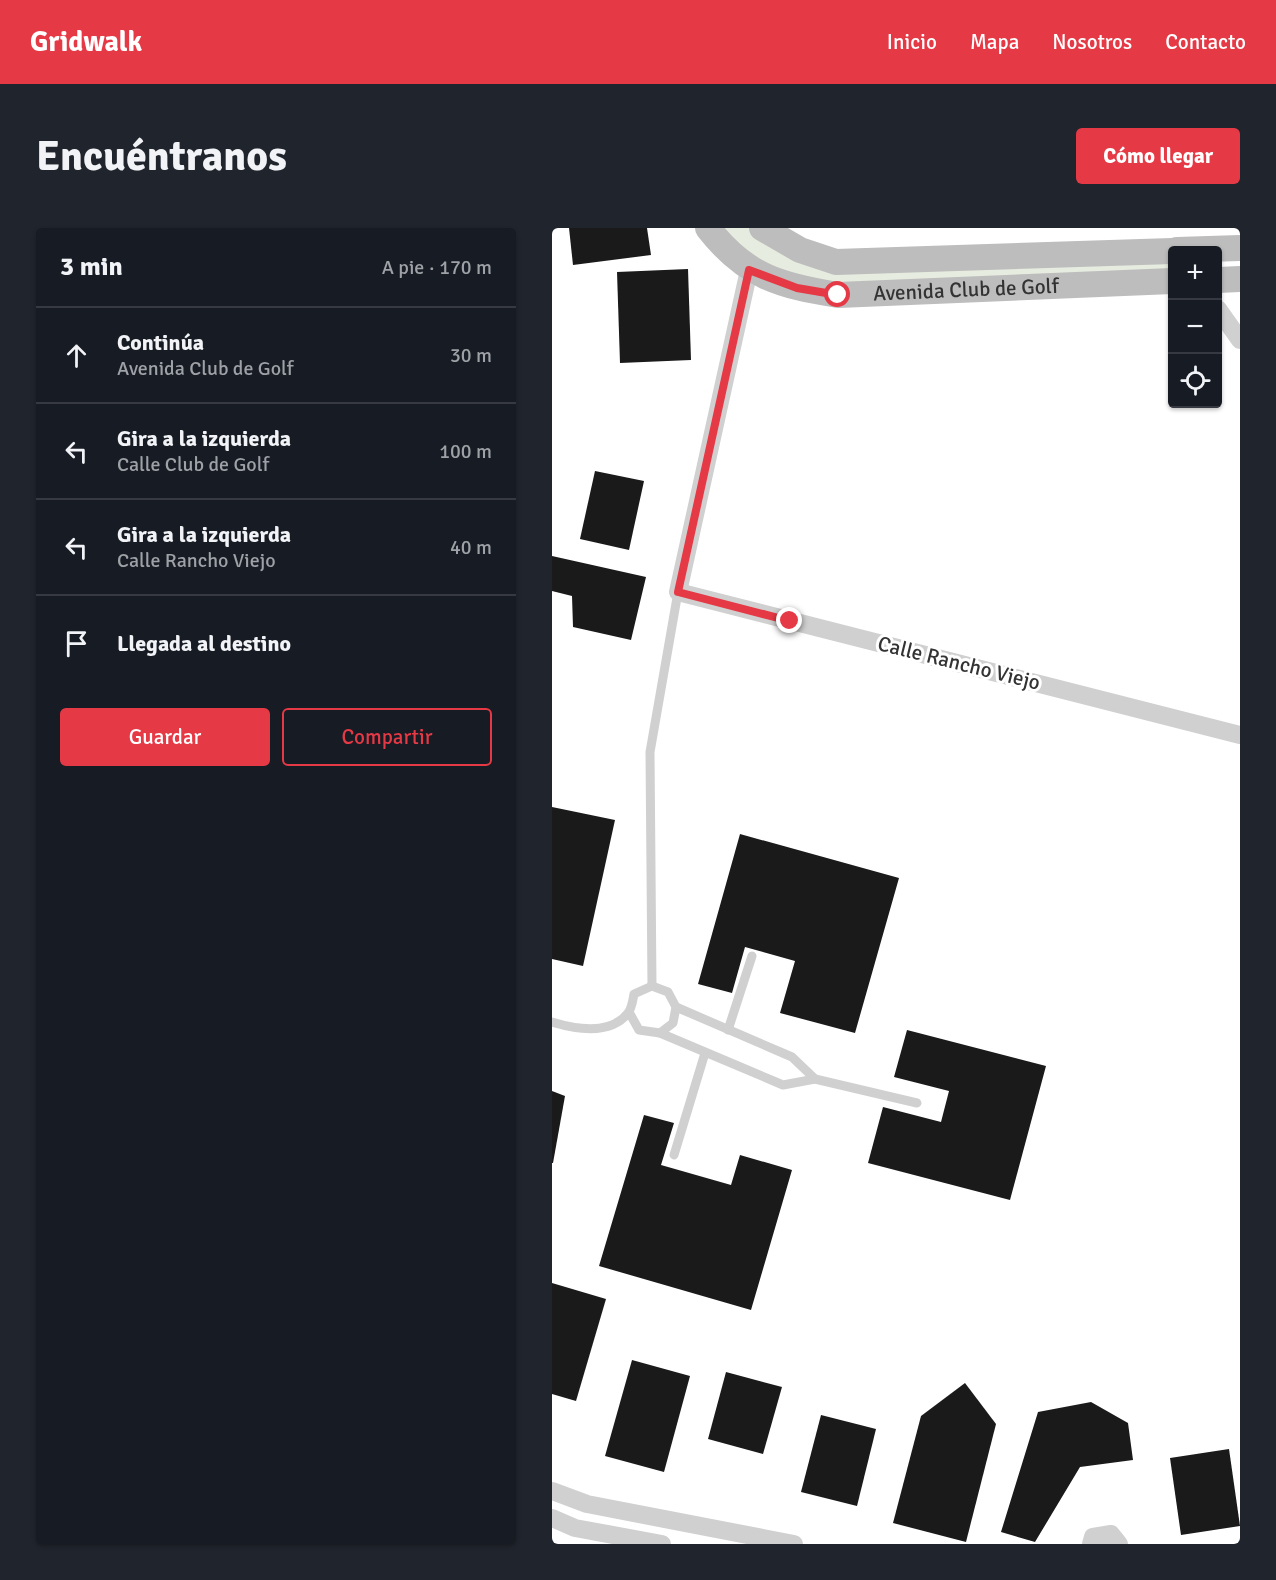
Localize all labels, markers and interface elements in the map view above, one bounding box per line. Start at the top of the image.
text: Gridwalk [30,25,142,59]
text: Inicio [887,29,937,55]
text: Mapa [970,29,1019,55]
text: Nosotros [1052,29,1132,55]
text: Contacto [1165,29,1246,55]
button: Cómo llegar [1076,128,1240,184]
text: Encuéntranos [36,131,287,182]
map controls [1168,246,1222,408]
button: + [1168,246,1222,300]
text: 3 min [60,251,123,283]
text: A pie · 170 m [382,255,492,280]
street label: Avenida Club de Golf [873,273,1060,307]
route start [824,281,850,307]
button: − [1168,300,1222,354]
text: Continúa [117,329,204,356]
icon: ahead [60,339,93,372]
text: 30 m [450,343,492,368]
button: locate [1168,354,1222,408]
text: Avenida Club de Golf [117,356,294,381]
text: Gira a la izquierda [117,425,291,452]
icon: left [60,435,93,468]
text: 100 m [439,439,492,464]
text: Calle Club de Golf [117,452,269,477]
text: Gira a la izquierda [117,521,291,548]
icon: left [60,531,93,564]
text: 40 m [450,535,492,560]
text: Calle Rancho Viejo [117,548,276,573]
route end [776,607,802,633]
icon: arrive [60,627,93,660]
text: Llegada al destino [117,630,291,657]
street label: Calle Rancho Viejo [875,630,1043,696]
button: Guardar [60,708,270,766]
button: Compartir [282,708,492,766]

